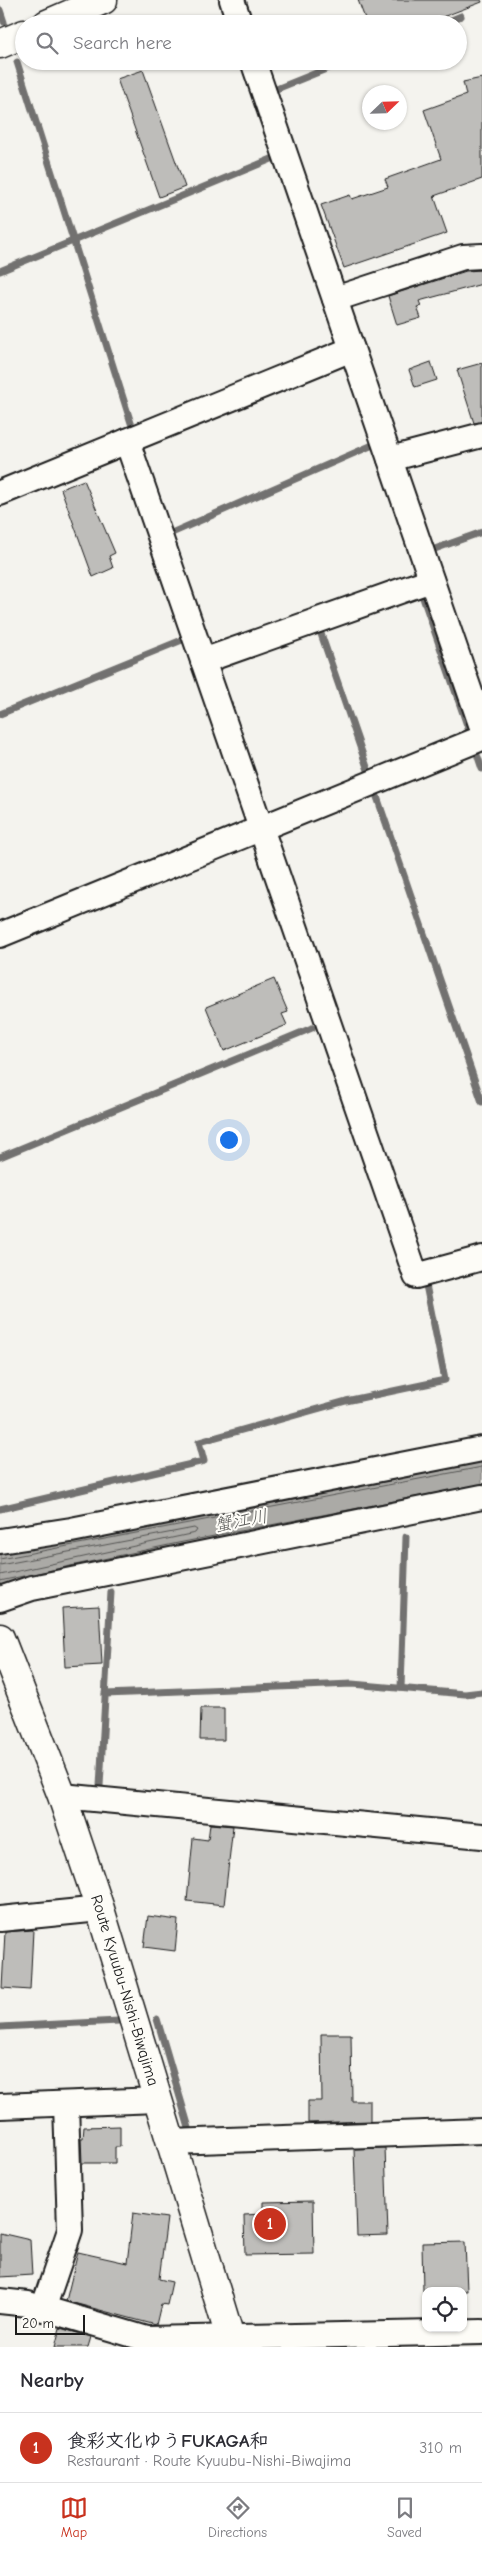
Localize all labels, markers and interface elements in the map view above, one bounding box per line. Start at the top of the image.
search box [15,15,467,70]
icon: search [33,29,61,57]
text: Search here [73,32,172,54]
north arrow [362,85,407,130]
your location [216,1127,242,1153]
water label: 蟹江川 [212,1506,270,1536]
street label: Route Kyuubu-Nishi-Biwajima [87,1893,162,2088]
pin: 1 [254,2205,286,2243]
map controls [422,2287,467,2332]
button: locate [422,2287,467,2332]
scale bar [15,2312,85,2335]
text: 20 m [22,2315,54,2332]
text: Nearby [20,2368,84,2392]
text: 食彩文化ゆうFUKAGA和 [67,2430,268,2452]
text: 1 [33,2439,39,2457]
text: 310 m [419,2439,462,2457]
text: Restaurant · Route Kyuubu-Nishi-Biwajima [67,2452,351,2470]
tab: Map [60,2494,88,2541]
tab: Directions [208,2494,267,2541]
tab: Saved [387,2494,422,2541]

